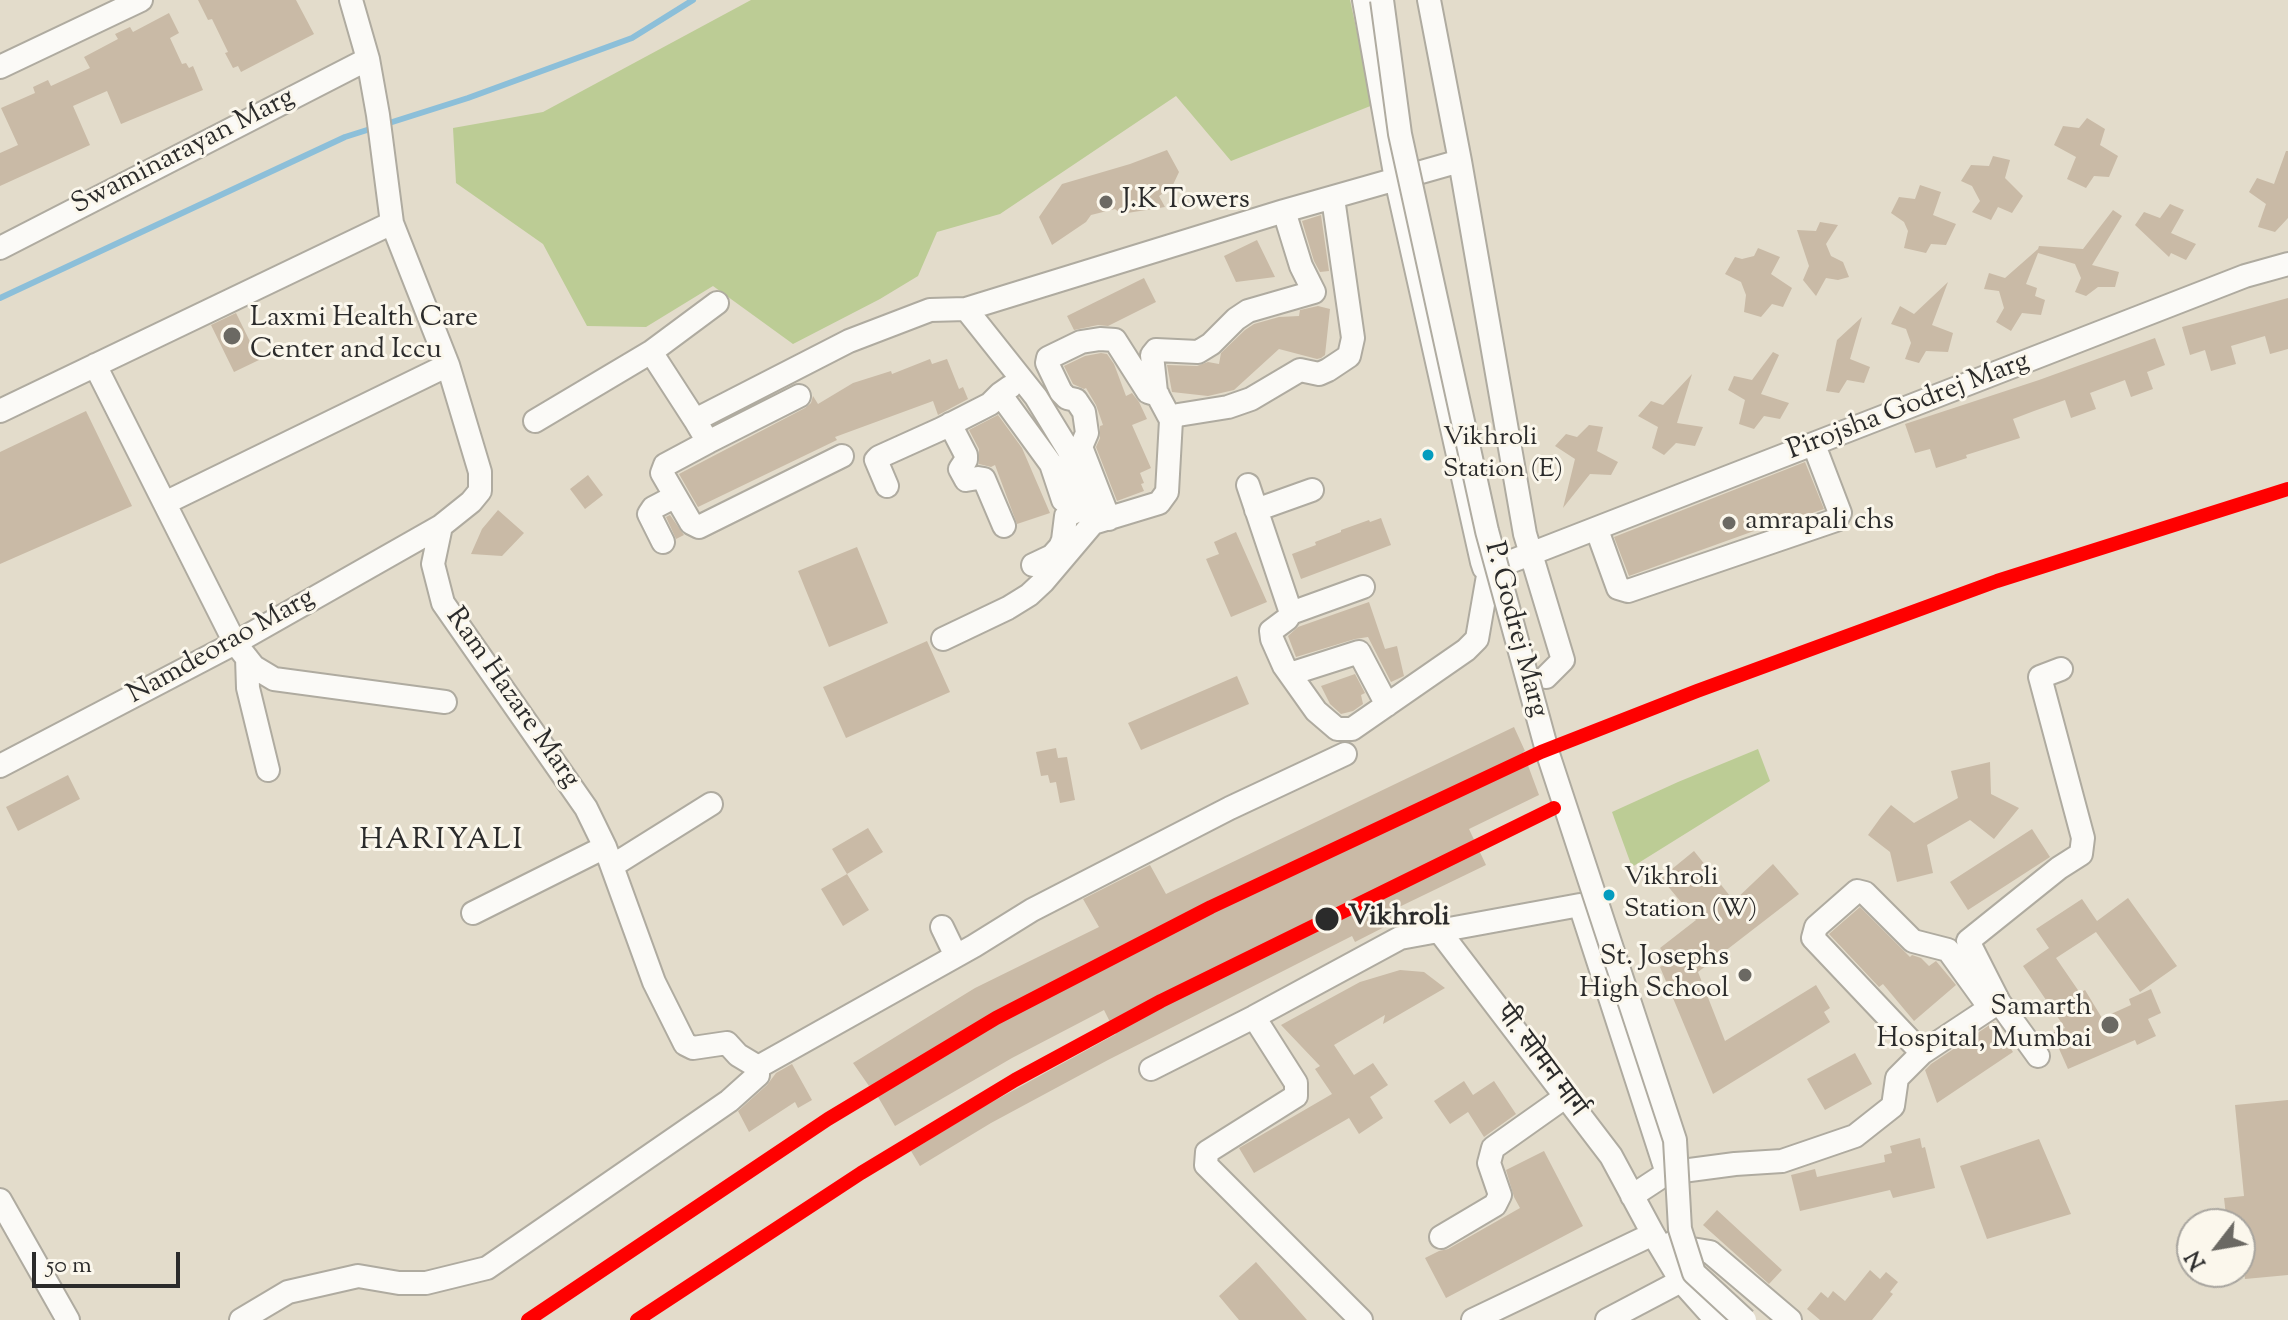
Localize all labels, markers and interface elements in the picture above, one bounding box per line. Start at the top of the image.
street label: Swaminarayan Marg [67,82,301,224]
place label: J.K Towers [1122,185,1250,219]
marker: J.K Towers [1097,193,1115,211]
place label: Laxmi Health Care Center and Iccu [250,303,478,369]
marker: Laxmi Health Care Center and Iccu [221,325,243,347]
street label: Pirojsha Godrej Marg [1783,346,2035,470]
place label: Vikhroli Station (E) [1443,424,1563,486]
marker: Vikhroli Station (E) [1420,447,1436,463]
place label: amrapali chs [1745,506,1894,540]
marker: amrapali chs [1720,514,1738,532]
street label: P. Godrej Marg [1474,539,1554,721]
street label: Namdeorao Marg [123,583,321,713]
street label: Ram Hazare Marg [436,602,586,796]
district label: HARIYALI [360,825,524,861]
place label: Vikhroli Station (W) [1624,864,1757,926]
marker: Vikhroli Station (W) [1601,887,1617,903]
place label: Vikhroli [1348,902,1450,936]
marker: Vikhroli [1313,905,1341,933]
place label: St. Josephs High School [1579,942,1729,1008]
marker: St. Josephs High School [1736,966,1754,984]
place label: Samarth Hospital, Mumbai [1876,992,2092,1058]
street label: पी. सोमन मार्ग [1486,999,1592,1125]
marker: Samarth Hospital, Mumbai [2099,1014,2121,1036]
north arrow [2176,1208,2256,1288]
scale bar [36,1236,184,1286]
text: N [2179,1244,2215,1275]
text: 50 m [46,1249,92,1283]

